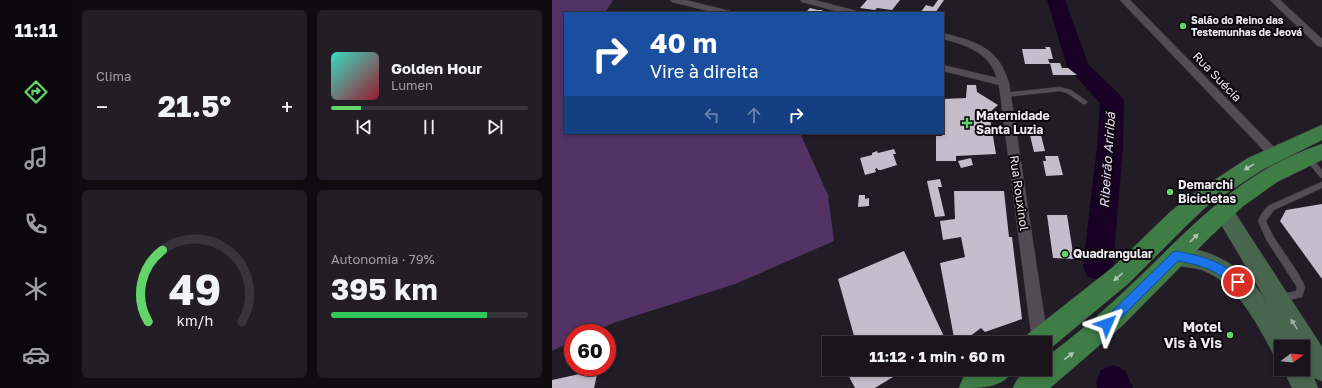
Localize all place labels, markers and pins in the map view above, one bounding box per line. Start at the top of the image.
place label: Salão do Reino das Testemunhas de Jeová [1191,14,1302,38]
marker: Salão do Reino das Testemunhas de Jeová [1178,21,1188,31]
place label: Maternidade Santa Luzia [976,108,1050,137]
marker: Maternidade Santa Luzia [961,117,973,129]
place label: Demarchi Bicicletas [1178,177,1237,206]
marker: Demarchi Bicicletas [1165,187,1175,197]
place label: Quadrangular [1073,246,1153,261]
marker: Quadrangular [1060,249,1070,259]
pin [1221,265,1255,299]
place label: Motel Vis à Vis [1164,318,1222,351]
marker: Motel Vis à Vis [1225,330,1235,340]

